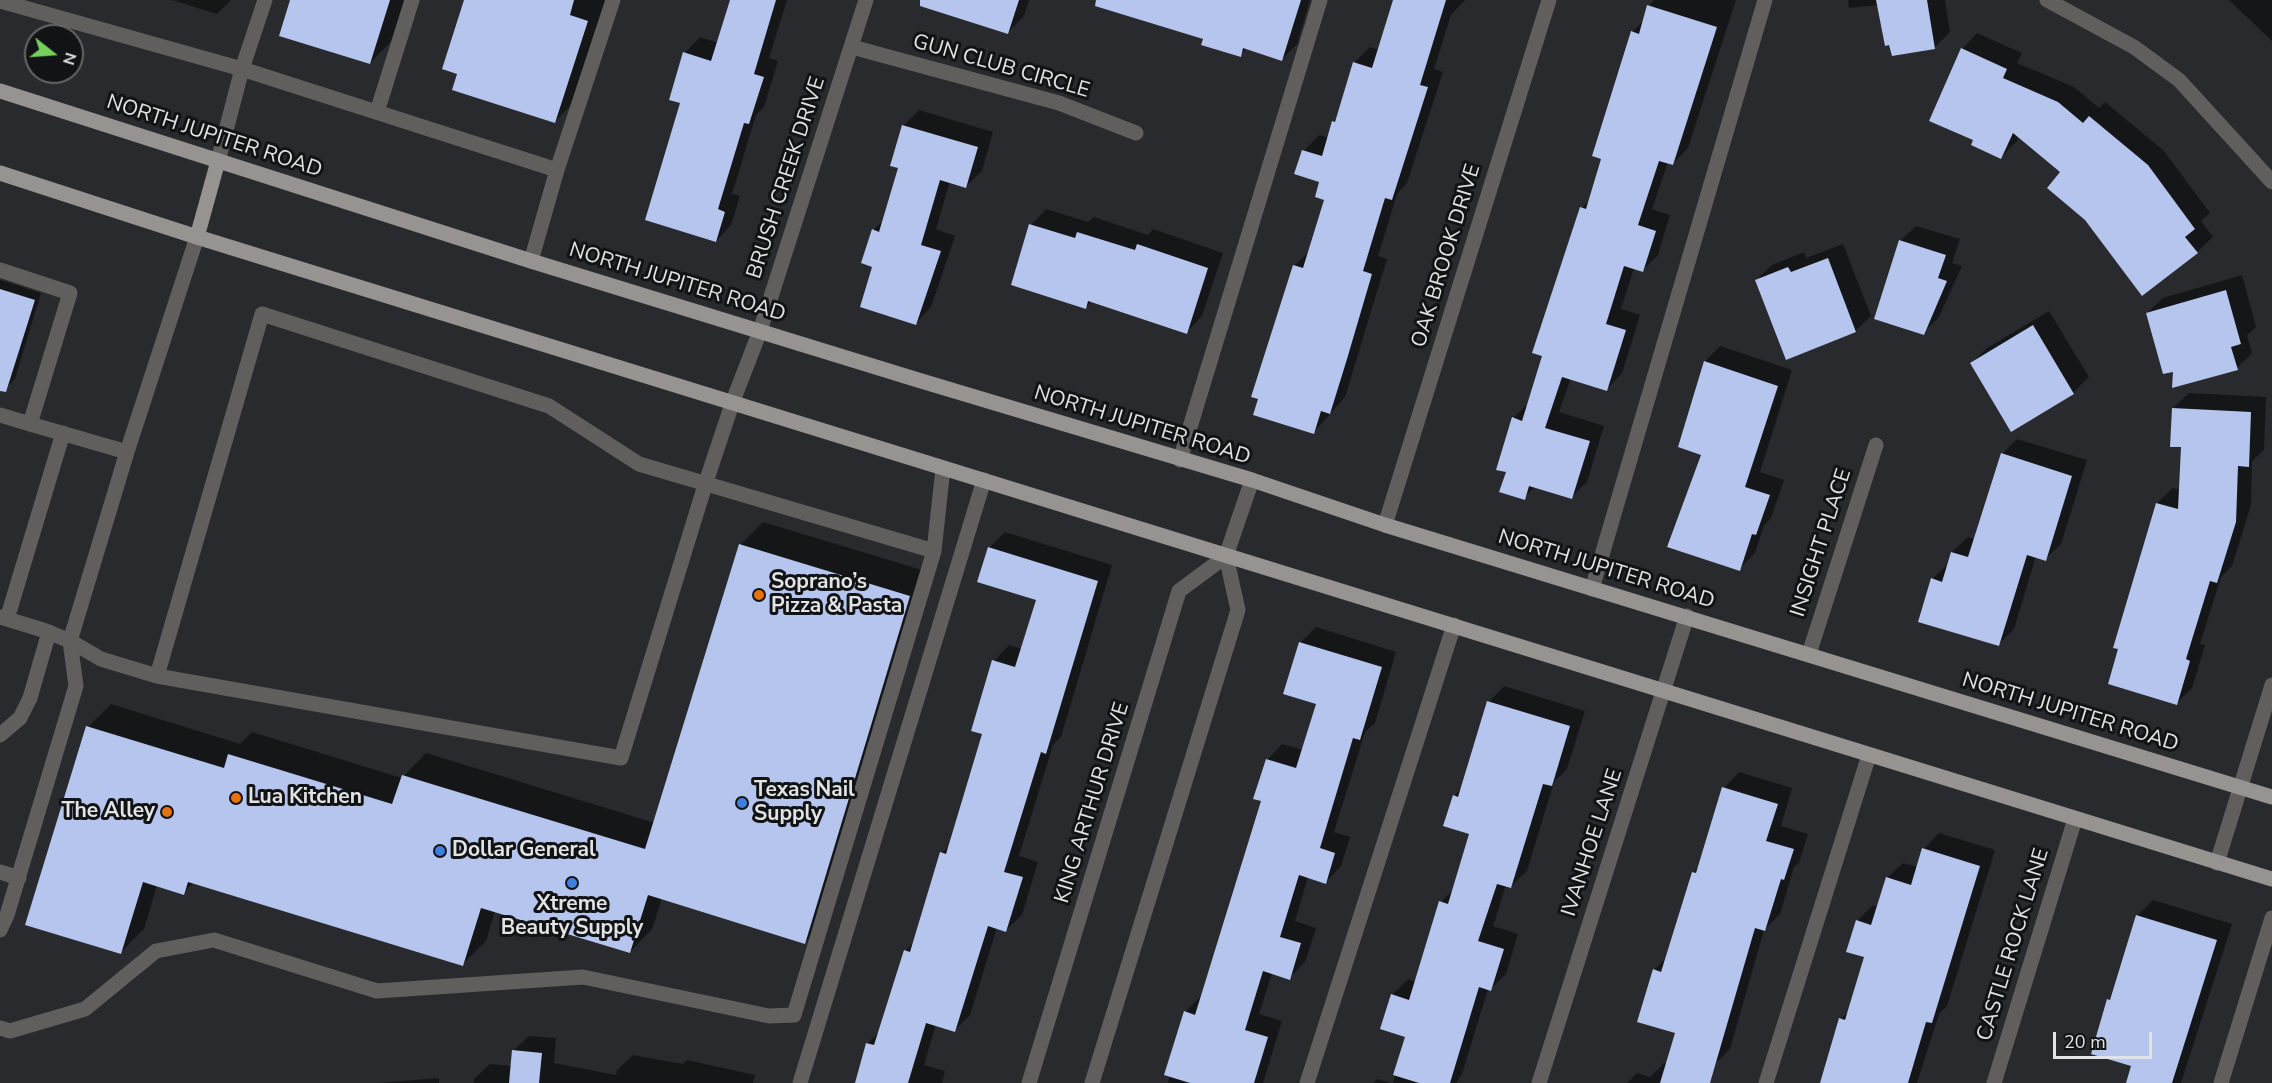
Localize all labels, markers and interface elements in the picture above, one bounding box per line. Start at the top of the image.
north arrow [24,24,84,84]
street label: GUN CLUB CIRCLE [910,30,1092,104]
text: N [57,50,82,68]
street label: BRUSH CREEK DRIVE [742,74,832,282]
street label: NORTH JUPITER ROAD [103,90,325,184]
street label: OAK BROOK DRIVE [1407,161,1487,351]
street label: NORTH JUPITER ROAD [566,238,788,328]
street label: NORTH JUPITER ROAD [1031,381,1253,471]
street label: INSIGHT PLACE [1786,466,1858,620]
street label: NORTH JUPITER ROAD [1495,525,1717,615]
place label: Soprano’s Pizza & Pasta [771,570,902,620]
marker: Soprano’s Pizza & Pasta [752,588,766,602]
street label: NORTH JUPITER ROAD [1959,668,2181,758]
street label: KING ARTHUR DRIVE [1050,700,1136,906]
street label: IVANHOE LANE [1557,766,1629,920]
place label: Texas Nail Supply [754,778,855,828]
place label: Lua Kitchen [248,785,362,811]
marker: Lua Kitchen [229,791,243,805]
marker: Texas Nail Supply [735,796,749,810]
place label: The Alley [61,799,155,825]
marker: The Alley [160,805,174,819]
place label: Dollar General [452,838,596,864]
marker: Dollar General [433,844,447,858]
street label: CASTLE ROCK LANE [1973,846,2055,1044]
marker: Xtreme Beauty Supply [565,876,579,890]
place label: Xtreme Beauty Supply [501,892,643,942]
scale bar [2056,1020,2155,1058]
text: 20 m [2064,1030,2106,1054]

